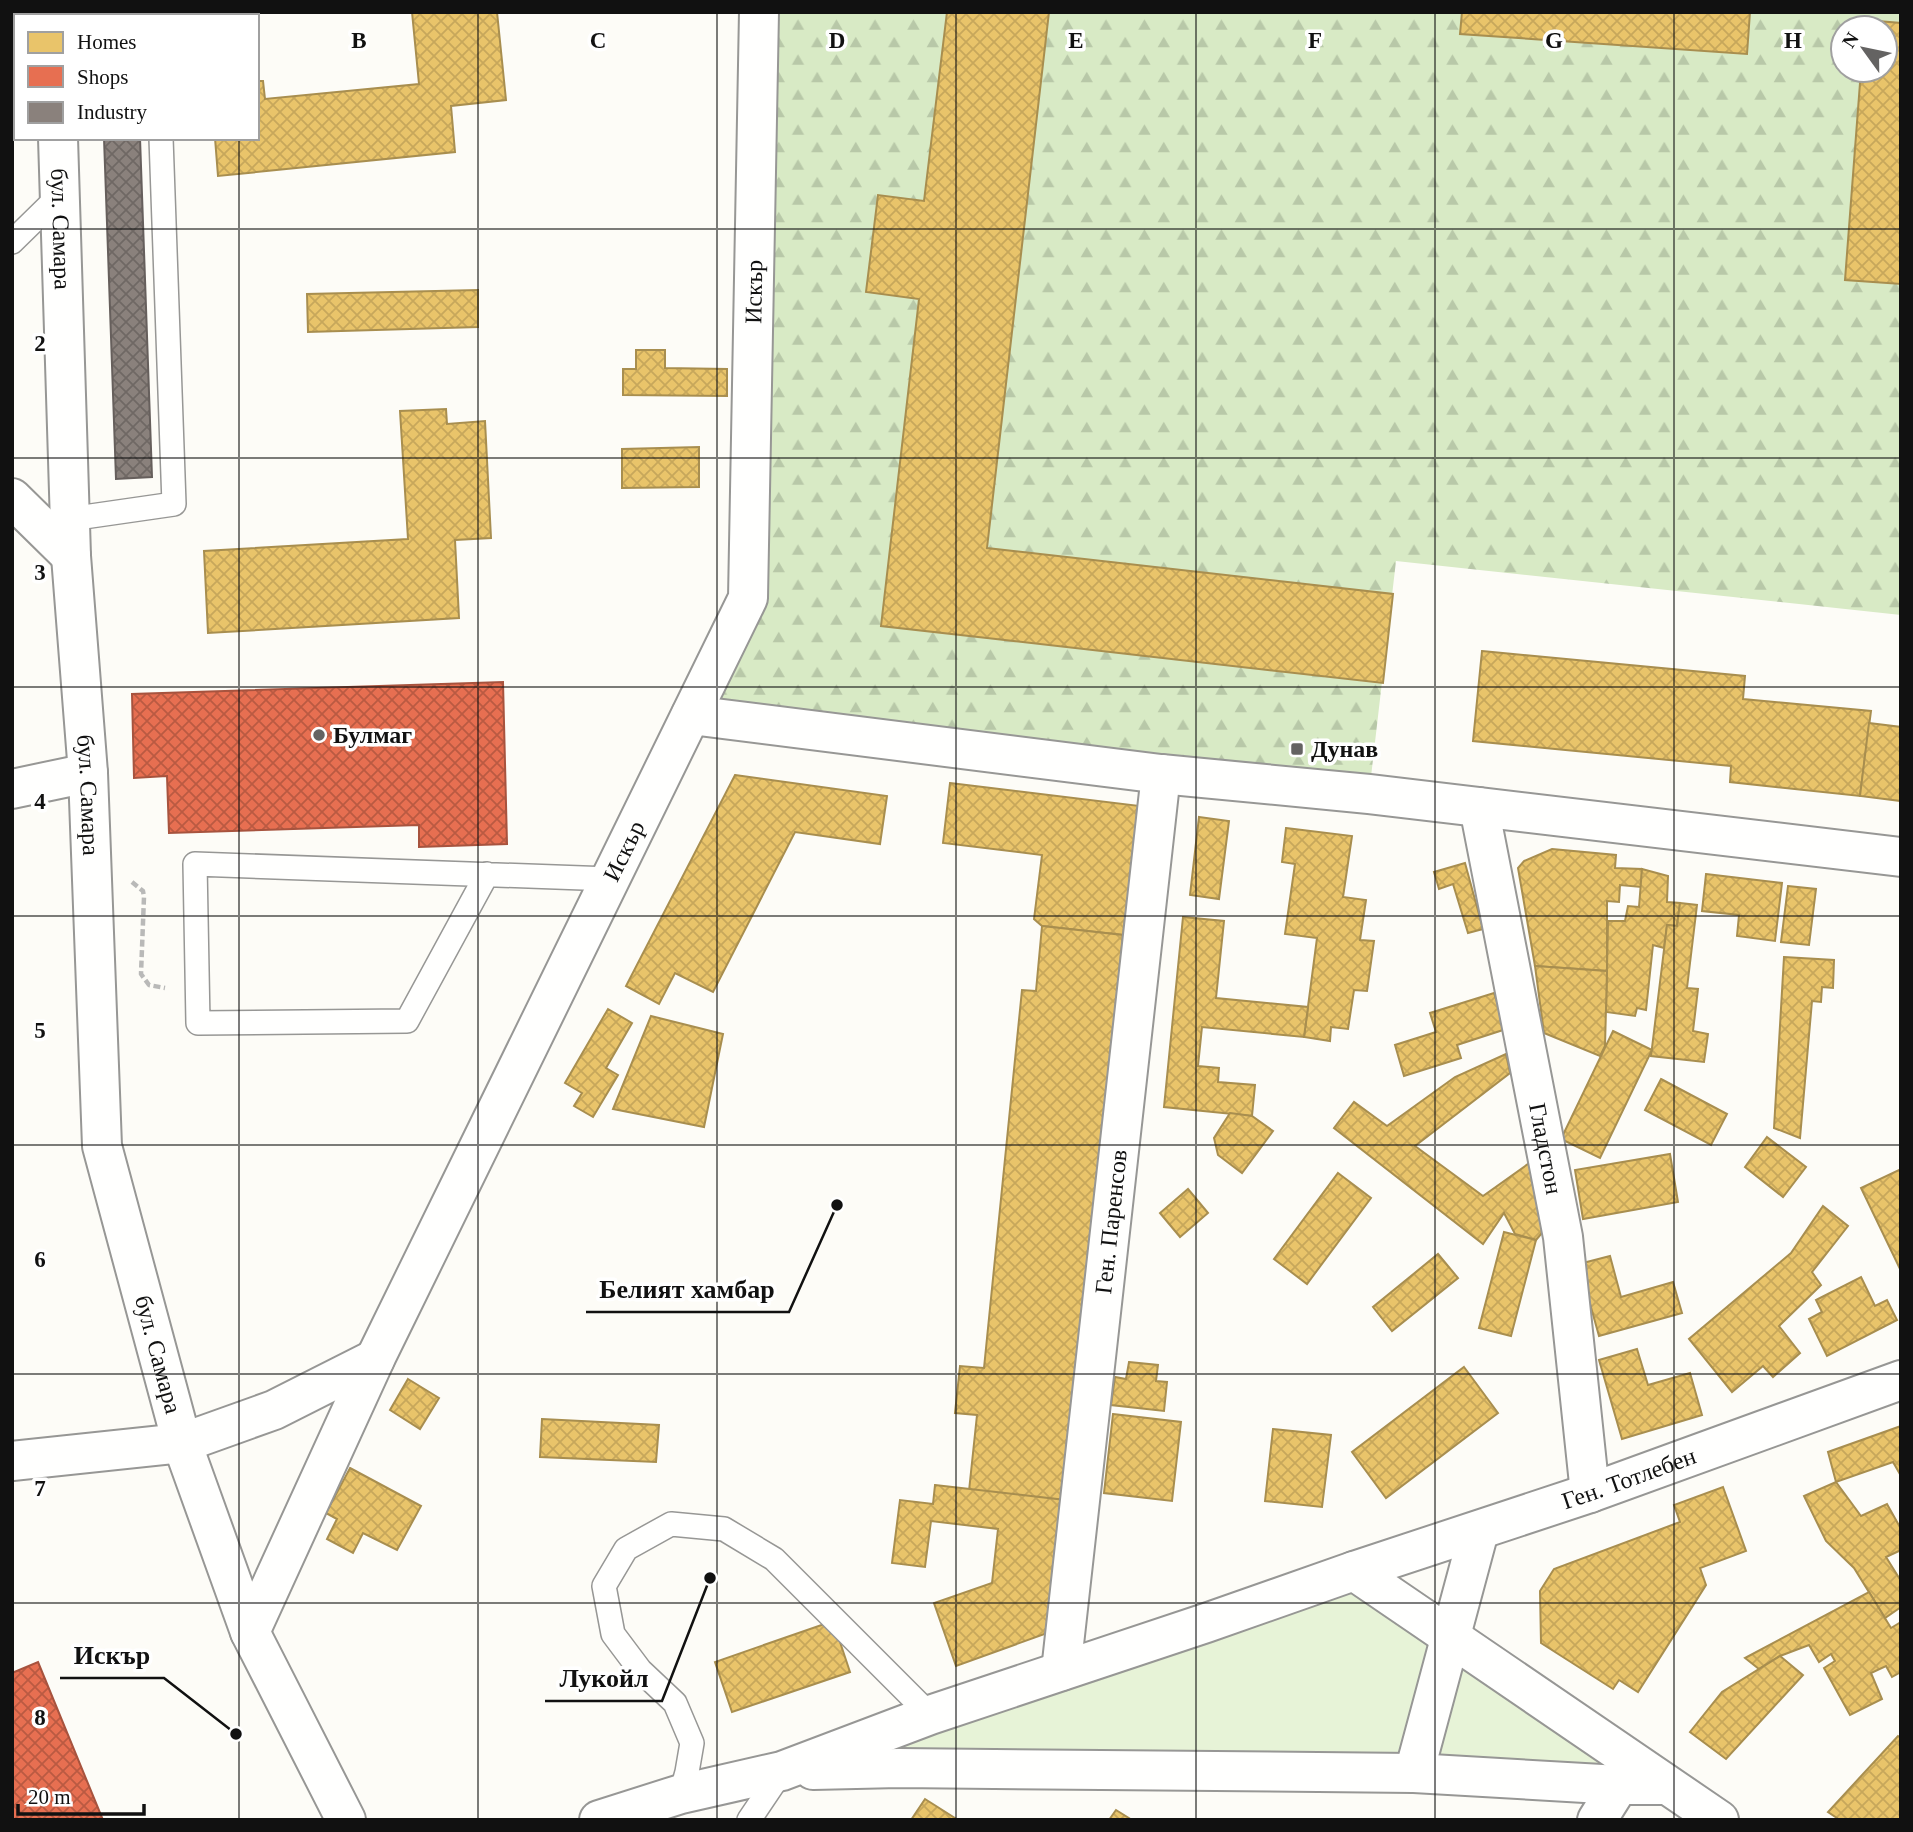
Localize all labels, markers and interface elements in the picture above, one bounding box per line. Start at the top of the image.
legend [14,14,259,140]
north arrow [1829,14,1899,84]
text: B [351,28,367,53]
text: C [590,28,606,53]
text: D [829,28,845,53]
text: E [1068,28,1084,53]
text: F [1308,28,1322,53]
text: G [1545,28,1563,53]
text: H [1784,28,1802,53]
text: N [1838,28,1863,51]
text: Homes [77,30,137,54]
text: Shops [77,65,128,89]
text: Industry [77,100,147,124]
street label: бул. Самара [46,168,76,290]
street label: Искър [740,260,767,324]
text: 2 [34,331,46,356]
text: 3 [34,560,46,585]
place label: Булмаг [333,722,412,748]
marker: Булмаг [311,727,327,743]
street label: бул. Самара [72,734,104,857]
place label: Дунав [1311,736,1378,762]
marker: Дунав [1289,741,1305,757]
text: 4 [34,789,46,814]
street label: Искър [598,816,650,885]
text: 5 [34,1018,46,1043]
street label: Гладстон [1524,1101,1567,1197]
street label: Ген. Паренсов [1090,1148,1132,1295]
text: 6 [34,1247,46,1272]
callout: Белият хамбар [586,1265,789,1312]
text: Белият хамбар [599,1275,775,1304]
street label: бул. Самара [130,1293,187,1417]
street label: Ген. Тотлебен [1559,1443,1699,1514]
text: 7 [34,1476,46,1501]
callout: Искър [60,1631,164,1678]
text: Искър [74,1641,150,1670]
callout: Лукойл [545,1654,662,1701]
text: Лукойл [560,1664,648,1693]
text: 8 [34,1705,46,1730]
scale bar [18,1772,144,1816]
text: 20 m [28,1785,71,1809]

